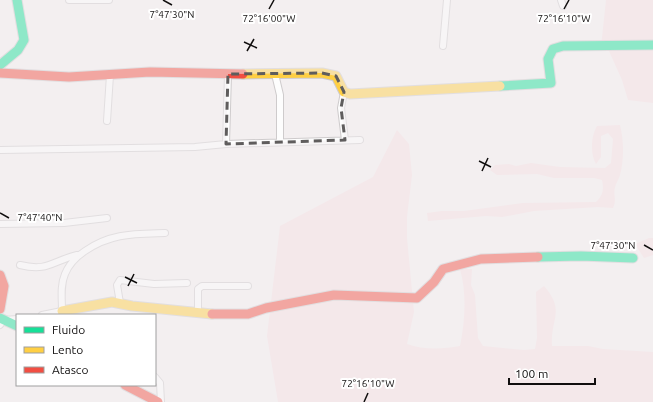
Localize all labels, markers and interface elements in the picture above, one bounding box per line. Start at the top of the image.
text: 7°47'30"N [150,9,194,20]
text: 72°16'00"W [243,13,295,24]
text: 72°16'10"W [538,13,590,24]
text: 7°47'40"N [18,212,62,223]
text: 7°47'30"N [591,240,635,251]
legend [16,314,156,386]
text: Fluido [52,323,85,336]
text: Lento [52,343,83,356]
scale bar [509,360,595,386]
text: Atasco [52,363,88,376]
text: 100 m [515,367,548,380]
text: 72°16'10"W [342,378,394,389]

